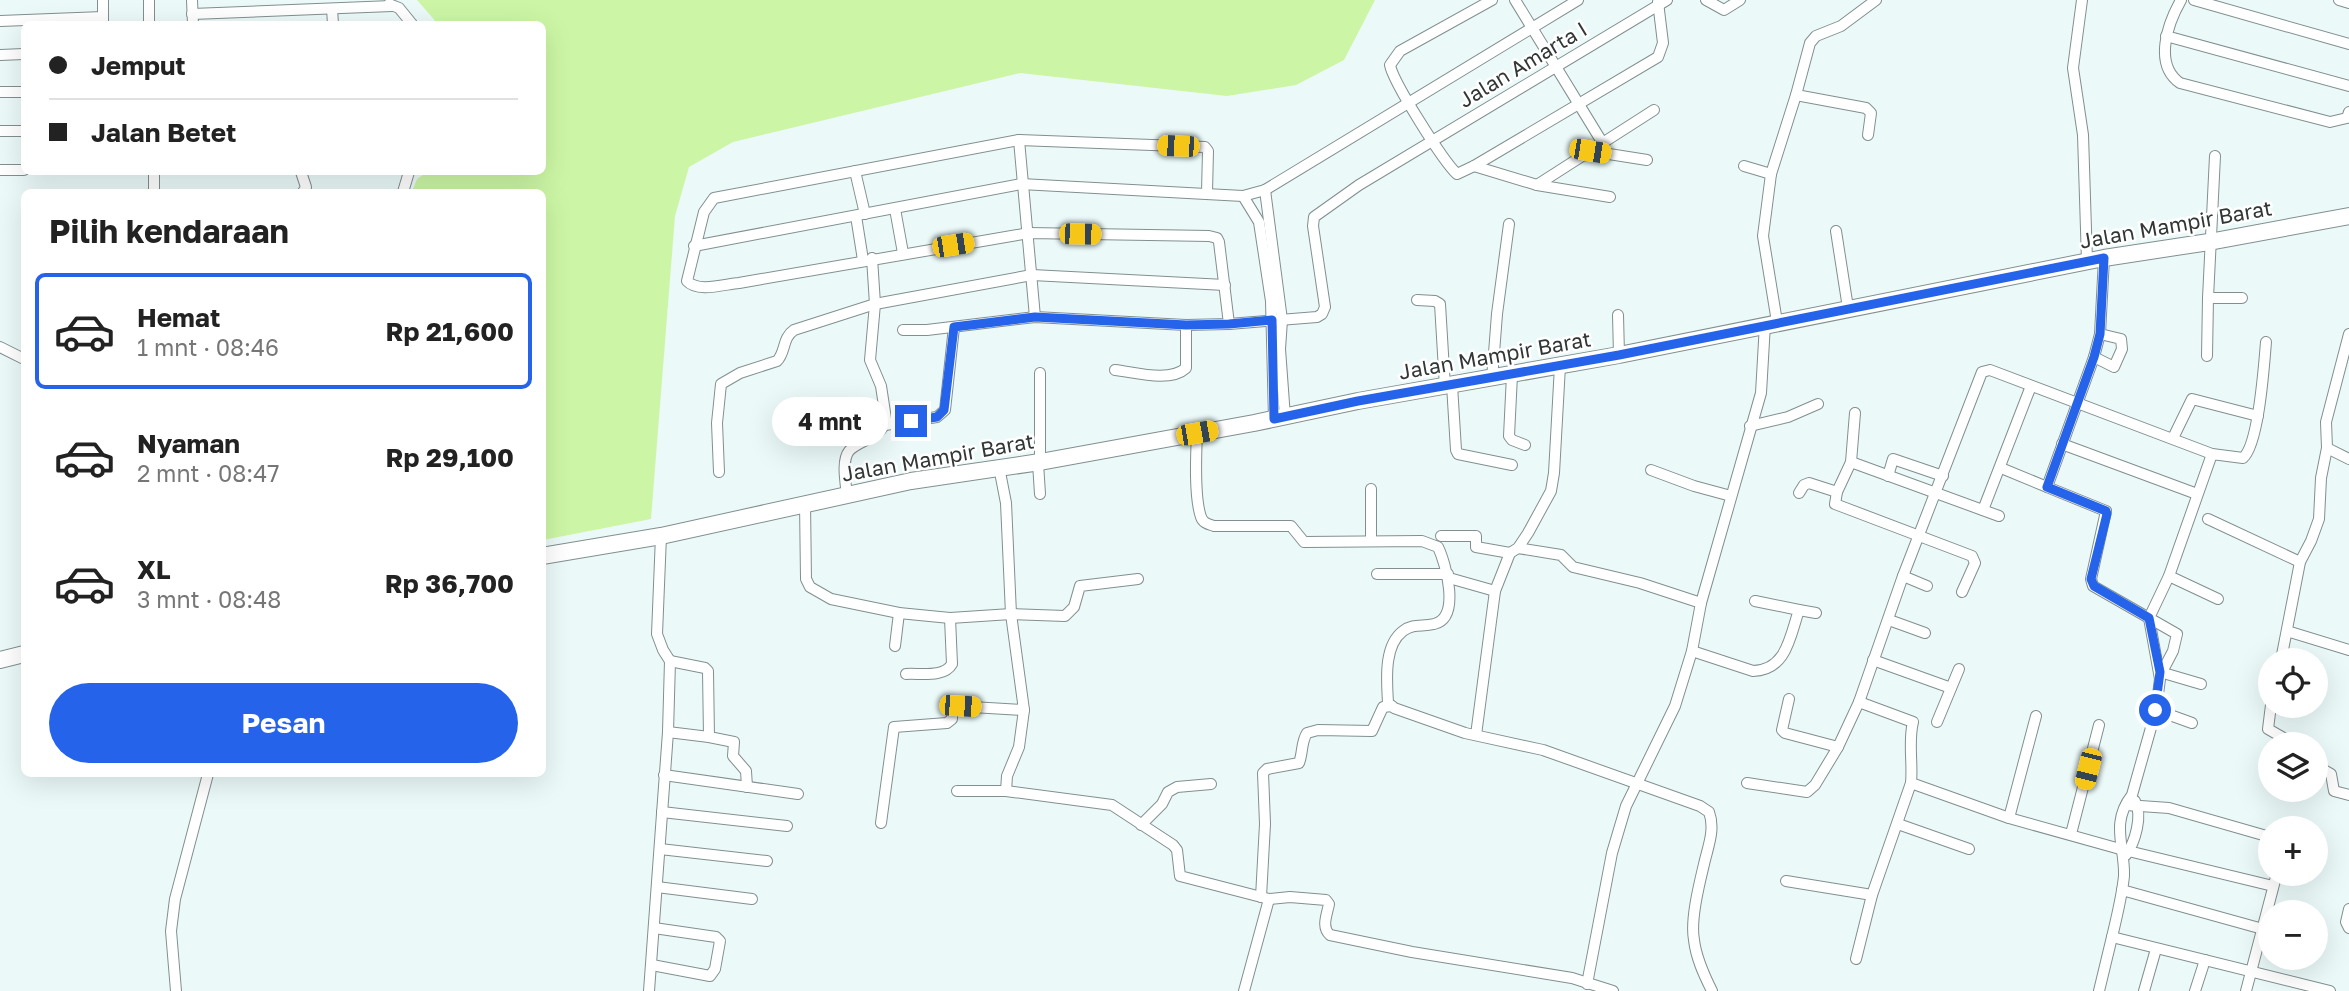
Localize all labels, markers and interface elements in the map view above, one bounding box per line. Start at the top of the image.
street label: Jalan Amarta I [1453,16,1592,113]
text: Jemput [91,50,186,81]
text: Jalan Betet [91,117,236,148]
car [1157,135,1200,157]
car [1568,137,1613,165]
street label: Jalan Mampir Barat [2078,194,2274,254]
text: Pilih kendaraan [49,212,289,250]
car [1059,223,1102,245]
car [931,231,976,259]
icon: car [53,300,116,363]
text: Hemat [137,302,220,333]
text: Rp 21,600 [386,316,514,347]
street label: Jalan Mampir Barat [1397,325,1593,385]
text: 1 mnt · 08:46 [137,333,279,361]
callout: 4 mnt [771,396,886,446]
route end [895,405,927,437]
text: 4 mnt [798,407,862,435]
car [1175,419,1220,447]
icon: car [53,426,116,489]
street label: Jalan Mampir Barat [840,427,1036,487]
text: Nyaman [137,428,240,459]
text: Rp 29,100 [386,442,514,473]
text: 2 mnt · 08:47 [137,459,279,487]
icon: car [53,552,116,615]
text: XL [137,554,171,585]
text: Rp 36,700 [385,568,514,599]
text: 3 mnt · 08:48 [137,585,281,613]
map controls [2258,648,2328,970]
button: locate [2258,648,2328,718]
button: Pesan [49,683,518,763]
car [939,694,982,718]
route start [2139,694,2171,726]
button: layers [2258,732,2328,802]
car [2073,746,2104,792]
button: + [2258,816,2328,886]
button: − [2258,900,2328,970]

